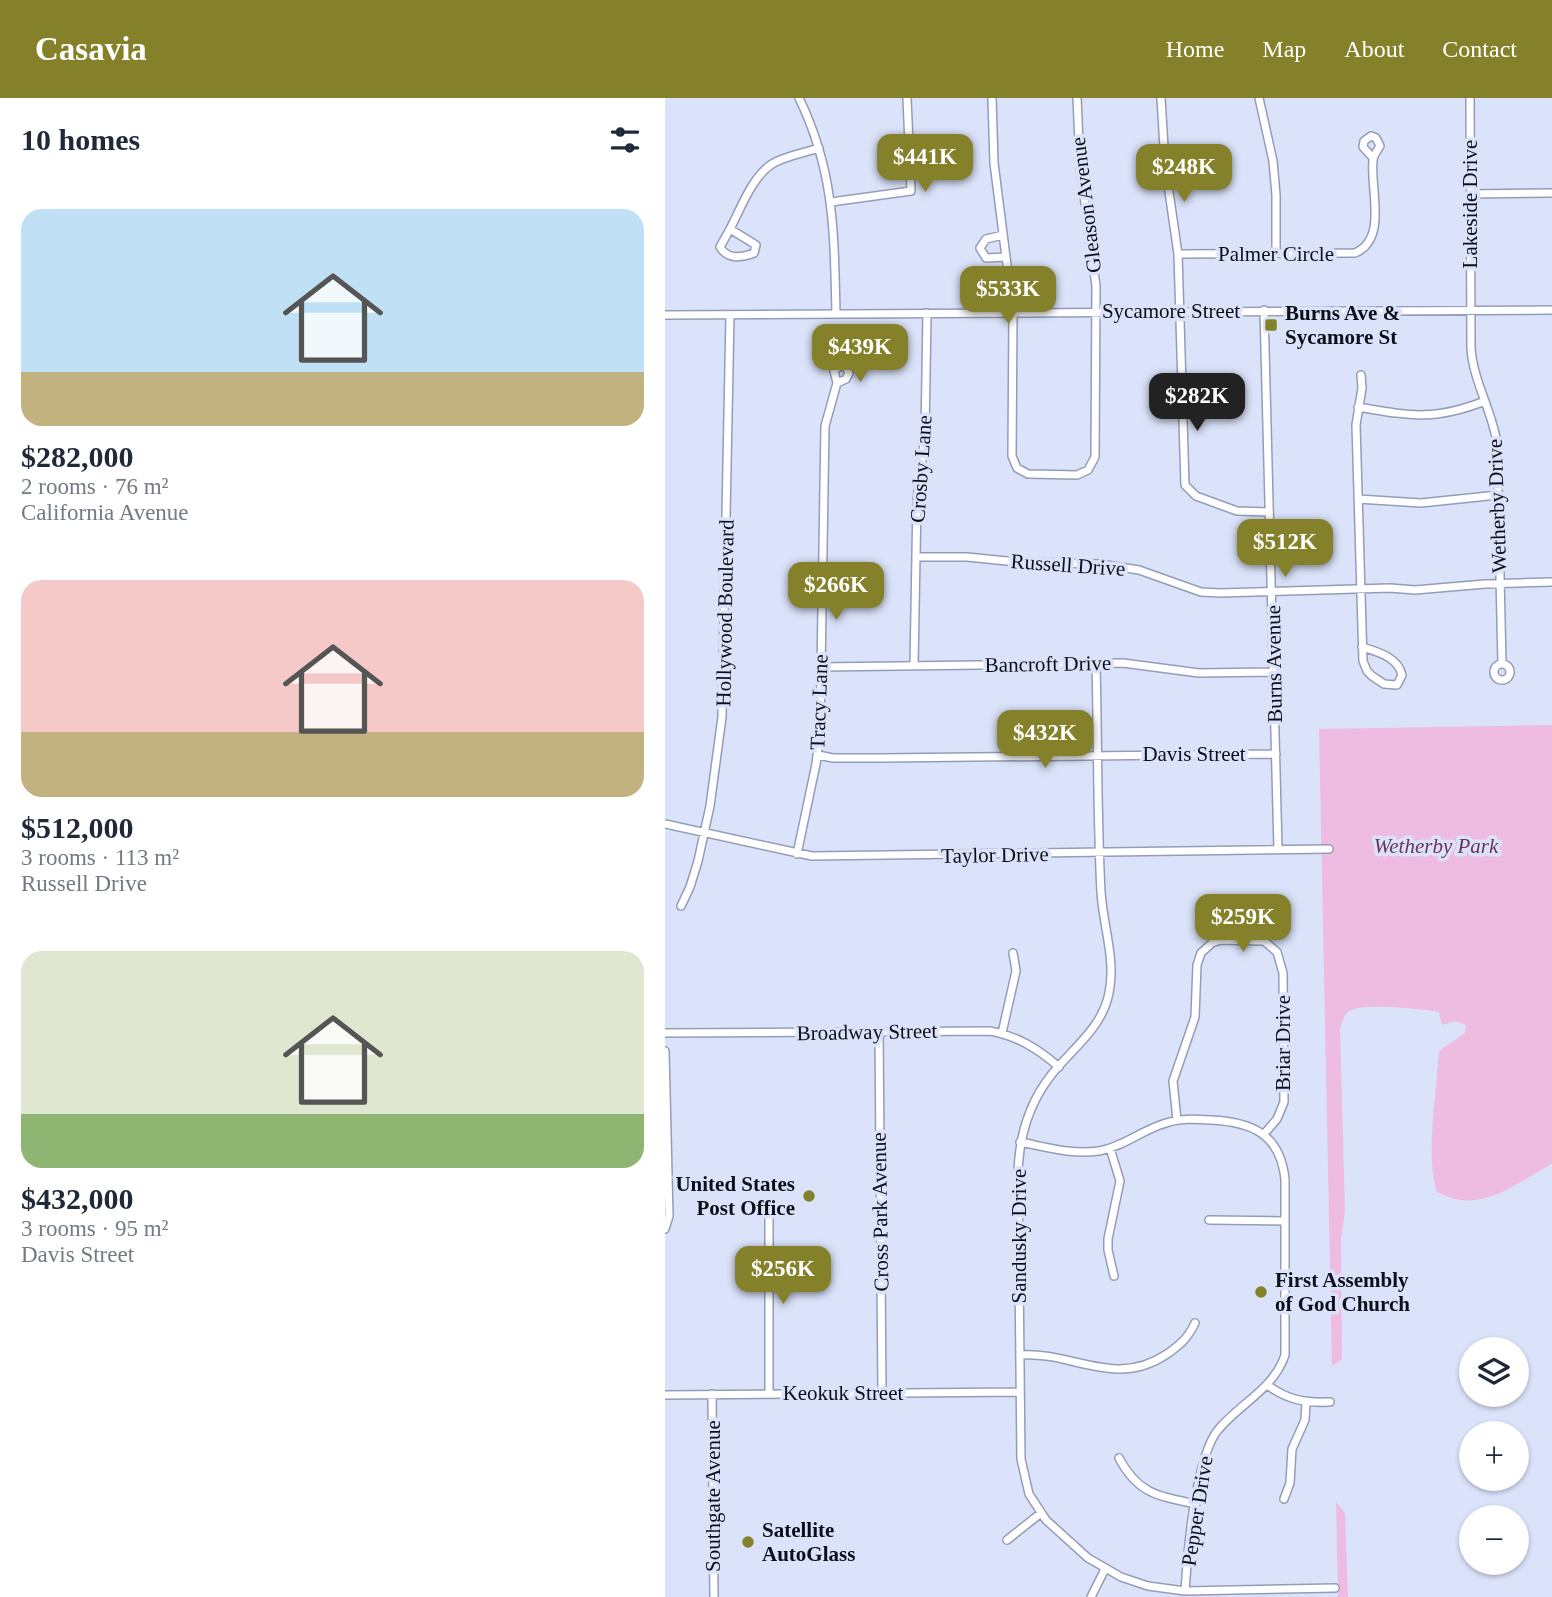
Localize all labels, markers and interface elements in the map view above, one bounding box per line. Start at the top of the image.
text: Casavia [35,31,147,67]
text: Home [1166,36,1224,62]
text: Map [1262,36,1306,62]
text: About [1344,36,1404,62]
text: Contact [1442,36,1517,62]
icon: filters [606,121,644,159]
text: 10 homes [21,123,140,156]
pin: $441K [876,134,974,194]
street label: Gleason Avenue [1066,136,1106,274]
street label: Lakeside Drive [1458,140,1482,268]
text: $441K [893,144,957,169]
pin: $248K [1135,144,1233,204]
text: $248K [1152,154,1216,179]
street label: Palmer Circle [1218,242,1334,266]
icon: home [270,255,396,381]
pin: $533K [959,266,1057,326]
text: $533K [976,276,1040,301]
street label: Sycamore Street [1102,299,1240,323]
place label: Burns Ave & Sycamore St [1285,301,1400,349]
marker: Burns Ave & Sycamore St [1263,317,1279,333]
pin: $439K [811,324,909,384]
text: $439K [828,334,892,359]
pin: $282K [1148,374,1246,433]
text: $282K [1165,383,1229,408]
street label: Crosby Lane [905,414,937,524]
street label: Wetherby Drive [1483,439,1511,573]
text: $282,000 [21,440,134,473]
text: 2 rooms · 76 m² [21,474,168,499]
text: California Avenue [21,500,189,525]
street label: Hollywood Boulevard [711,519,739,707]
pin: $512K [1236,519,1334,579]
text: $512K [1253,529,1317,554]
street label: Russell Drive [1010,549,1126,581]
pin: $266K [787,562,885,622]
text: $266K [804,572,868,597]
street label: Burns Avenue [1261,605,1287,723]
icon: home [270,626,396,752]
street label: Bancroft Drive [985,651,1111,677]
street label: Tracy Lane [805,654,833,750]
pin: $432K [996,710,1094,770]
text: $432K [1013,720,1077,745]
street label: Davis Street [1142,742,1246,766]
text: $512,000 [21,811,134,844]
park label: Wetherby Park [1374,834,1499,858]
street label: Taylor Drive [941,842,1049,868]
text: 3 rooms · 113 m² [21,845,179,870]
text: Russell Drive [21,871,147,896]
pin: $259K [1194,894,1292,954]
text: $259K [1211,904,1275,929]
street label: Briar Drive [1271,995,1295,1091]
icon: home [270,997,396,1123]
street label: Broadway Street [797,1019,938,1045]
street label: Cross Park Avenue [867,1132,893,1292]
street label: Sandusky Drive [1007,1169,1031,1303]
place label: United States Post Office [675,1172,795,1220]
text: $432,000 [21,1182,134,1215]
marker: United States Post Office [801,1188,817,1204]
text: 3 rooms · 95 m² [21,1216,168,1241]
text: Davis Street [21,1242,134,1267]
pin: $256K [734,1246,832,1306]
text: $256K [751,1256,815,1281]
place label: First Assembly of God Church [1275,1268,1410,1316]
marker: First Assembly of God Church [1253,1284,1269,1300]
map controls [1459,1337,1529,1575]
button: layers [1459,1337,1529,1407]
street label: Keokuk Street [783,1381,904,1405]
street label: Southgate Avenue [701,1420,725,1572]
button: + [1459,1421,1529,1491]
street label: Pepper Drive [1176,1454,1218,1568]
button: − [1459,1505,1529,1575]
place label: Satellite AutoGlass [762,1518,855,1566]
marker: Satellite AutoGlass [740,1534,756,1550]

